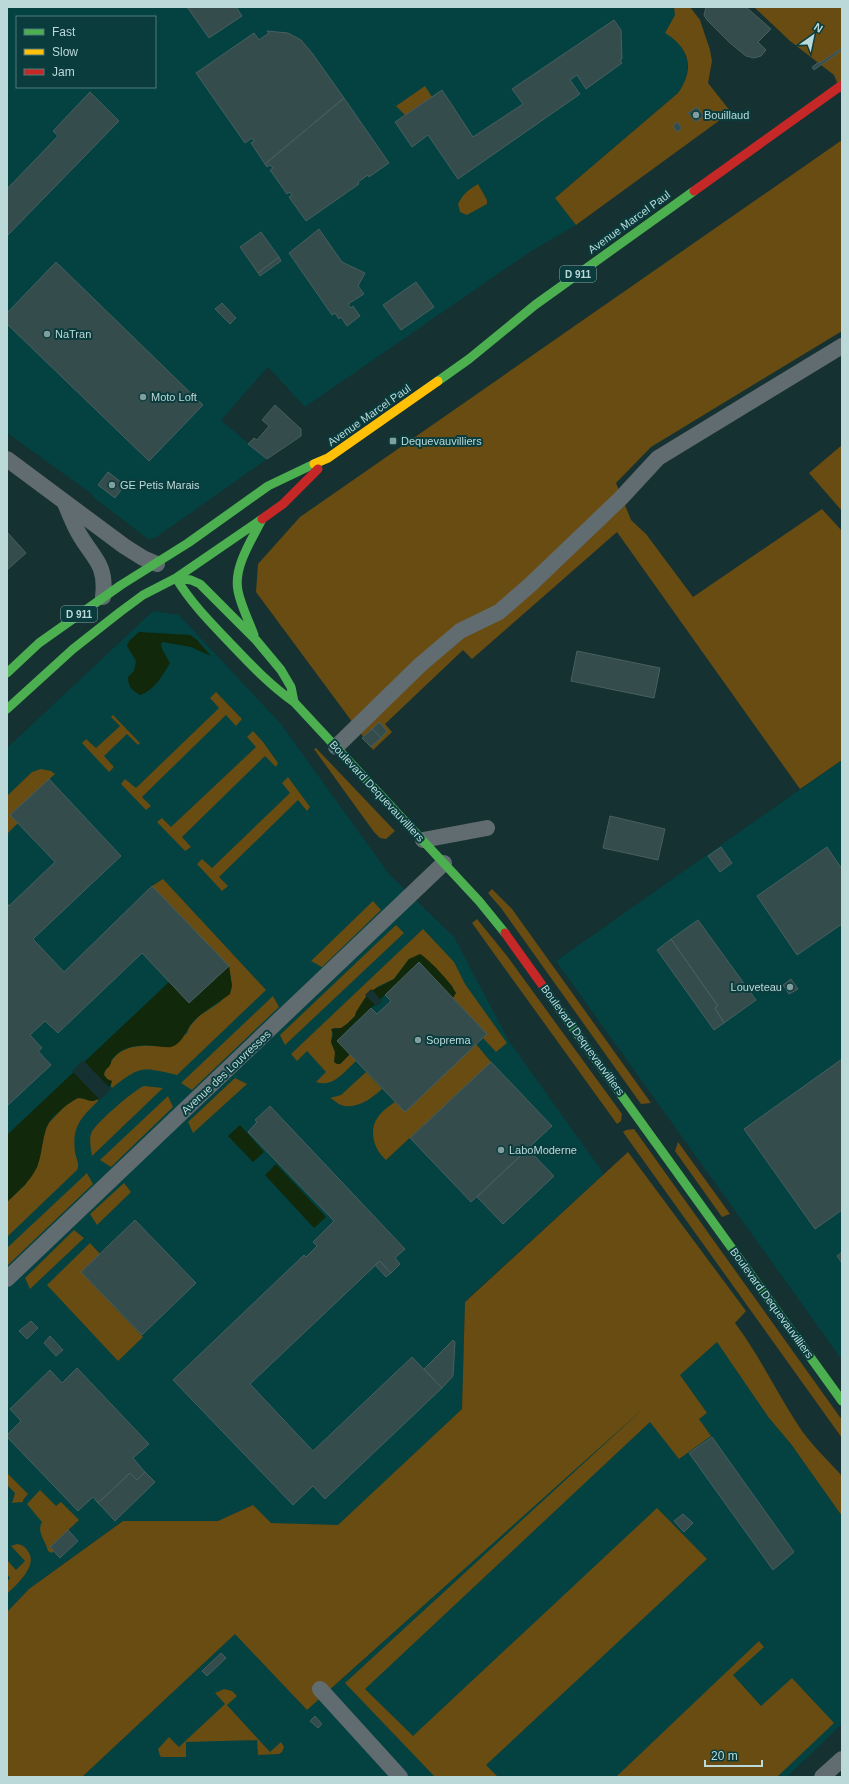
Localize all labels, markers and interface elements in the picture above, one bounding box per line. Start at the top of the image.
legend [16,16,156,88]
north arrow [793,16,833,56]
text: N [812,20,825,35]
text: Fast [52,25,76,39]
text: Slow [52,45,78,59]
text: Jam [52,65,75,79]
place label: Bouillaud [704,109,749,121]
marker: Bouillaud [691,110,701,120]
street label: Avenue Marcel Paul [586,188,672,256]
road number: D 911 [560,266,596,282]
place label: NaTran [55,328,91,340]
marker: NaTran [42,329,52,339]
street label: Avenue Marcel Paul [325,382,413,448]
place label: Moto Loft [151,391,197,403]
marker: Moto Loft [138,392,148,402]
place label: Dequevauvilliers [401,435,482,447]
marker: Dequevauvilliers [388,436,398,446]
place label: GE Petis Marais [120,479,200,491]
marker: GE Petis Marais [107,480,117,490]
road number: D 911 [61,606,97,622]
street label: Boulevard Dequevauvilliers [327,738,427,844]
place label: Louveteau [731,981,782,993]
marker: Louveteau [785,982,795,992]
street label: Boulevard Dequevauvilliers [539,983,627,1098]
street label: Avenue des Louvresses [179,1027,273,1116]
place label: Soprema [426,1034,472,1046]
marker: Soprema [413,1035,423,1045]
place label: LaboModerne [509,1144,577,1156]
marker: LaboModerne [496,1145,506,1155]
street label: Boulevard Dequevauvilliers [728,1246,816,1361]
scale bar [705,1742,762,1768]
text: 20 m [711,1749,738,1763]

